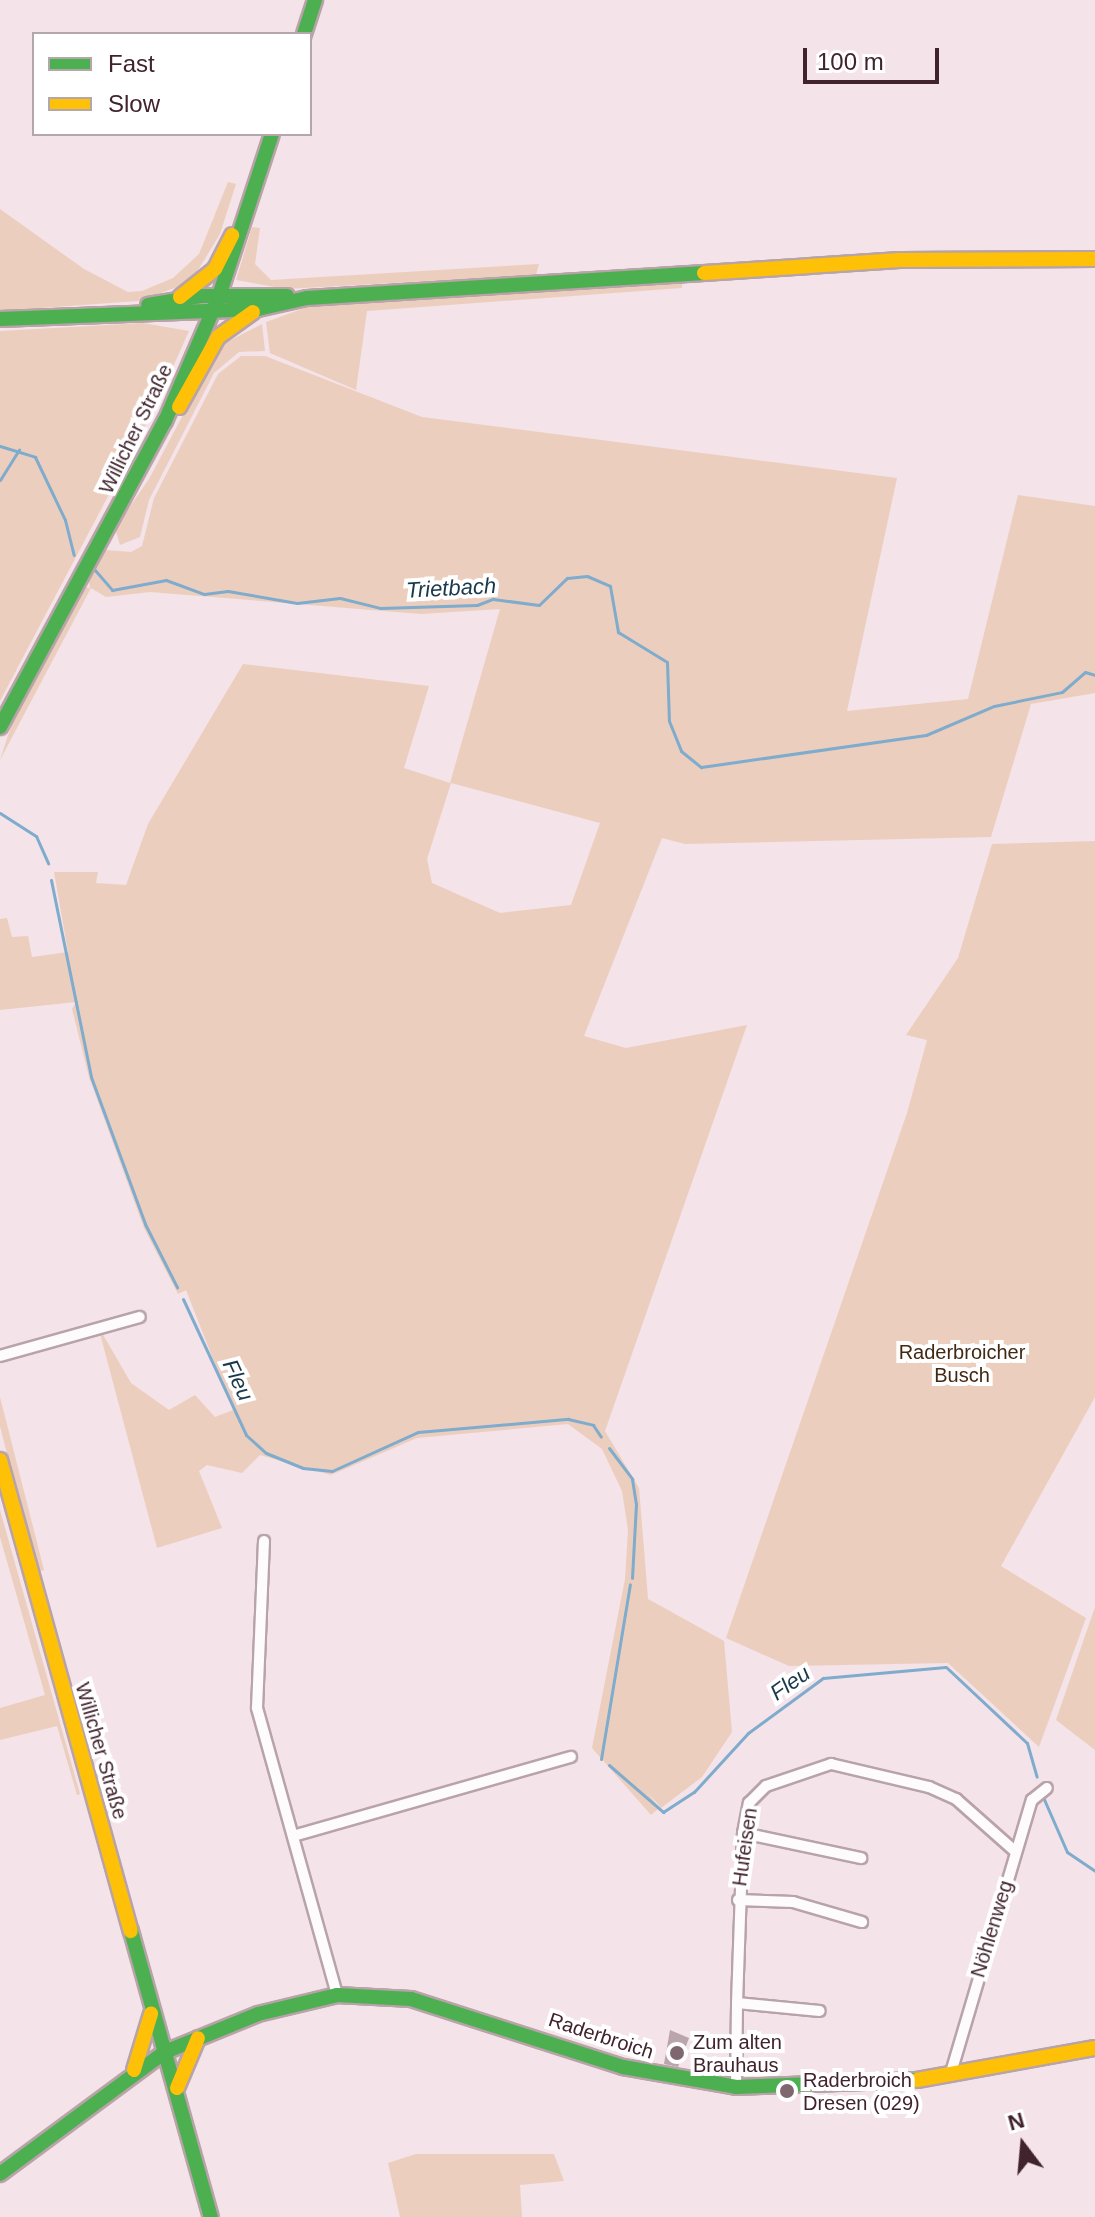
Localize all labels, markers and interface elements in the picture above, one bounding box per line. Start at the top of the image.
legend [32,32,312,136]
scale bar [807,32,943,82]
text: 100 m [817,48,884,75]
text: Fast [108,50,155,77]
text: Slow [108,90,160,117]
street label: Willicher Straße [94,360,178,498]
water label: Trietbach [405,572,497,604]
park label: Raderbroicher Busch [899,1340,1025,1387]
water label: Fleu [217,1355,259,1405]
water label: Fleu [765,1660,815,1706]
street label: Willicher Straße [70,1680,132,1822]
street label: Hufeisen [728,1806,762,1888]
street label: Nöhlenweg [966,1878,1018,1980]
street label: Raderbroich [545,2008,657,2064]
place label: Zum alten Brauhaus [693,2030,782,2077]
marker: Zum alten Brauhaus [668,2044,686,2062]
place label: Raderbroich Dresen (029) [803,2068,920,2115]
marker: Raderbroich Dresen (029) [778,2082,796,2100]
north arrow [983,2105,1063,2185]
text: N [1005,2107,1027,2136]

